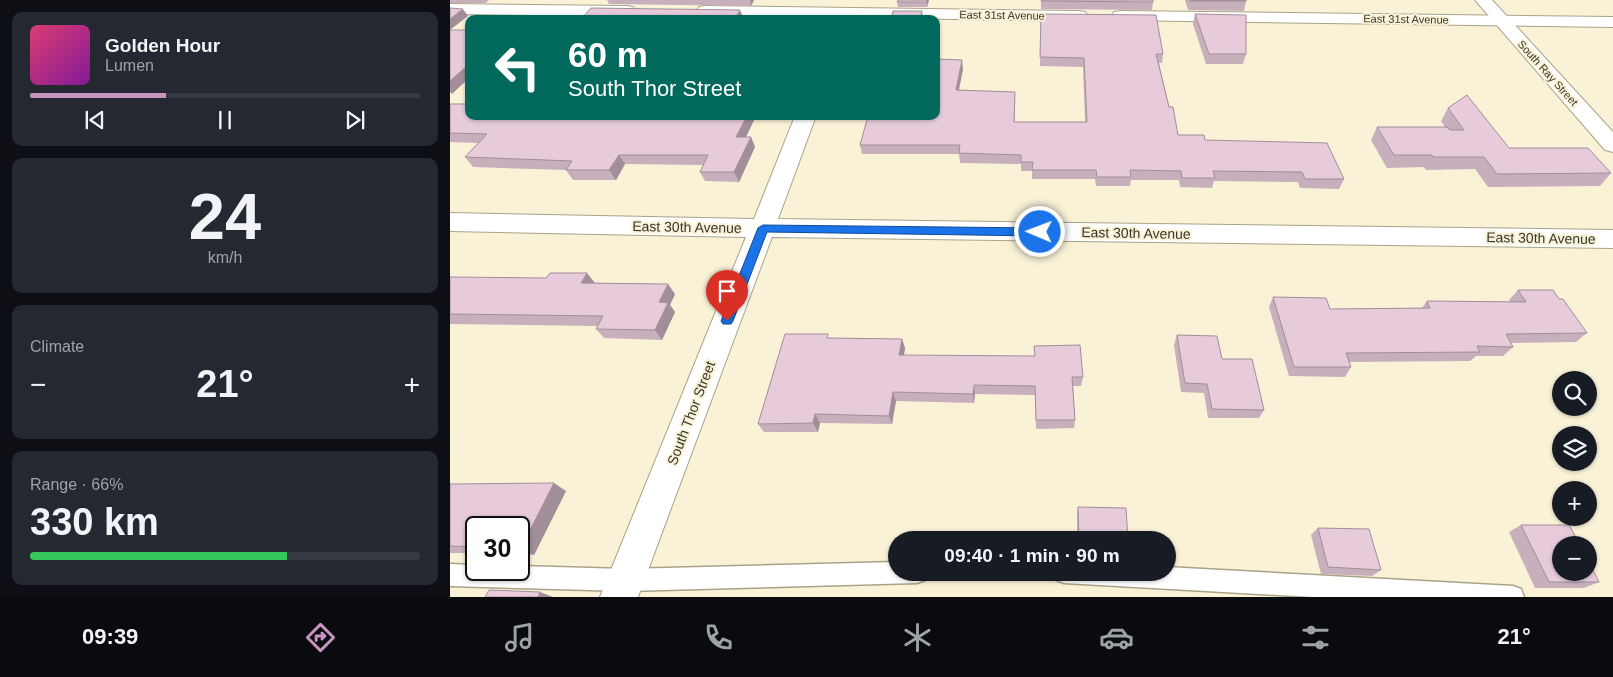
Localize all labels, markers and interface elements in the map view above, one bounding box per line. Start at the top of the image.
street label: East 31st Avenue [959,8,1045,22]
street label: East 31st Avenue [1363,12,1449,26]
text: Golden Hour [105,35,220,56]
icon: left [485,35,550,100]
text: 60 m [568,35,648,74]
street label: South Ray Street [1516,38,1580,108]
text: Lumen [105,57,154,74]
text: South Thor Street [568,76,741,101]
icon: previous [81,106,109,134]
icon: pause [211,106,239,134]
icon: next [341,106,369,134]
text: 24 [189,180,261,253]
position arrow [1013,205,1065,257]
street label: East 30th Avenue [632,218,742,236]
street label: East 30th Avenue [1081,224,1191,242]
street label: East 30th Avenue [1486,229,1596,247]
text: km/h [208,249,242,266]
pin [706,270,748,321]
icon: arrive [713,277,741,305]
text: Climate [30,338,84,355]
street label: South Thor Street [664,359,718,467]
text: 21° [196,363,254,405]
text: − [30,369,46,400]
text: + [404,369,420,400]
map controls [1552,371,1597,581]
button: search [1552,371,1597,416]
button: layers [1552,426,1597,471]
text: Range · 66% [30,476,123,493]
button: + [1552,481,1597,526]
text: 330 km [30,501,159,543]
speed limit sign: 30 [465,516,530,581]
button: − [1552,536,1597,581]
text: 09:40 · 1 min · 90 m [944,545,1120,566]
icon: directions [303,620,338,655]
icon: music [502,620,537,655]
icon: phone [701,620,736,655]
icon: climate [900,620,935,655]
icon: car [1099,620,1134,655]
icon: filters [1298,620,1333,655]
text: 09:39 [82,624,138,649]
text: 21° [1498,624,1531,649]

